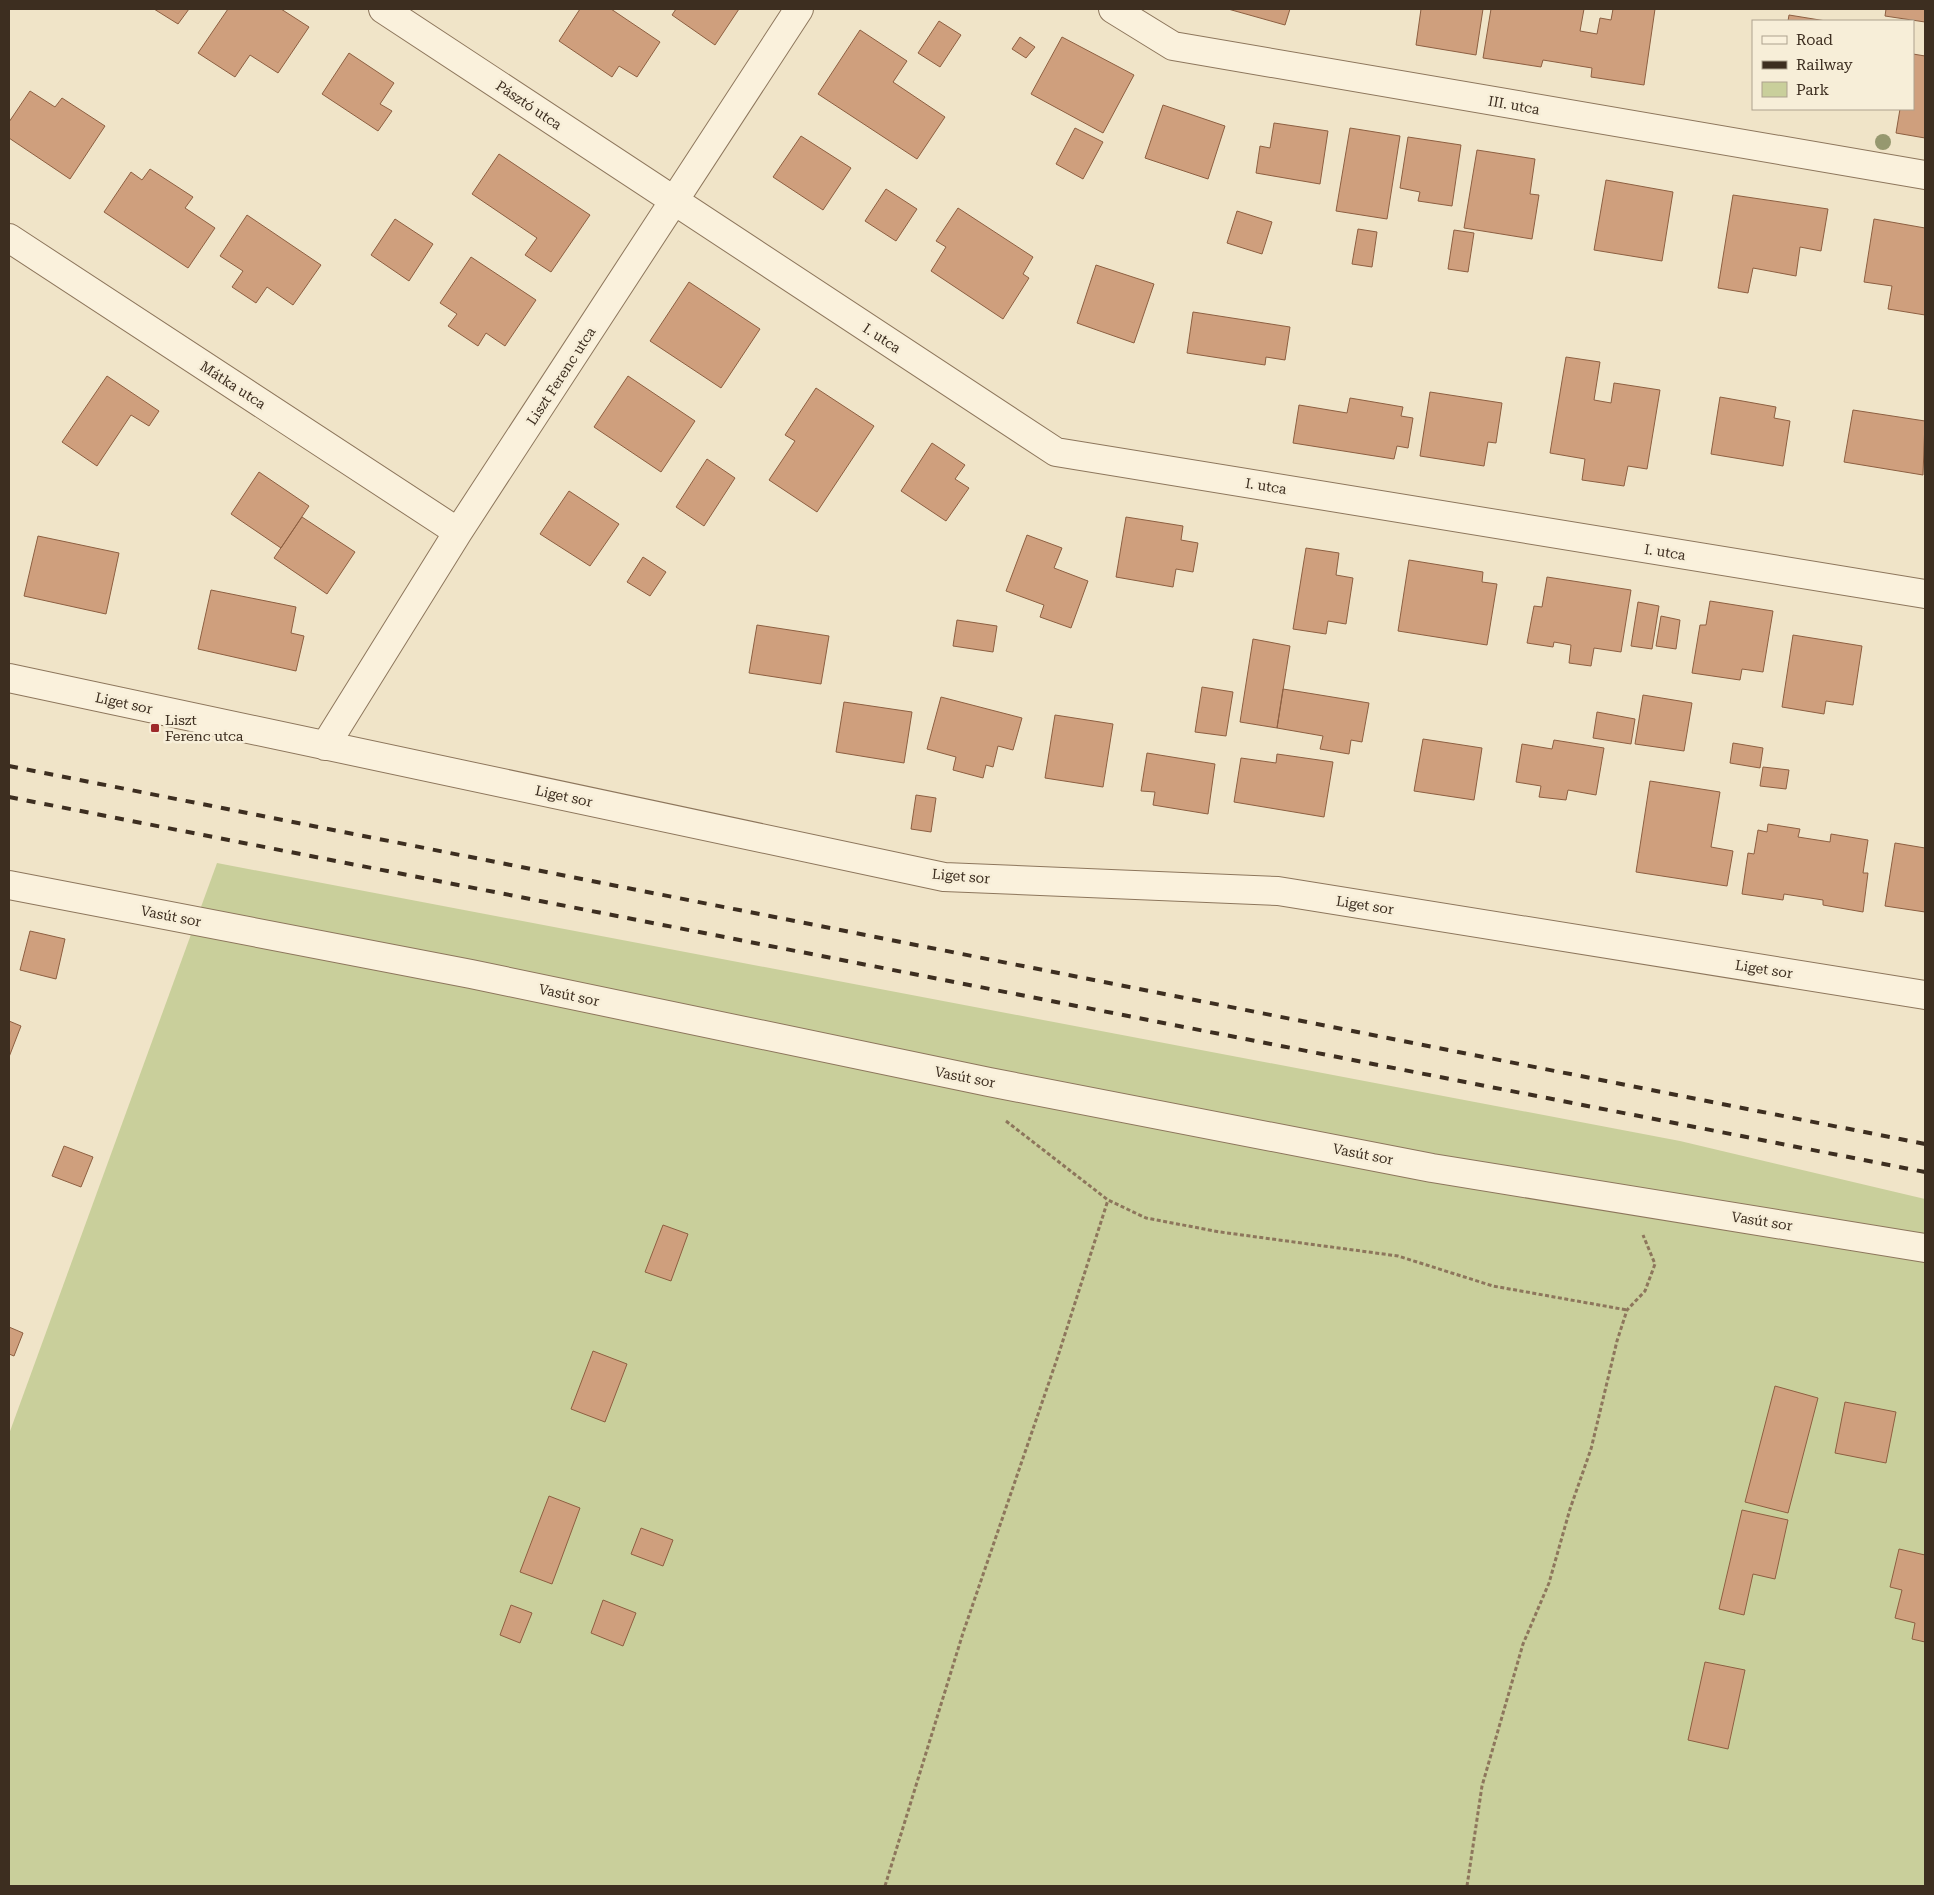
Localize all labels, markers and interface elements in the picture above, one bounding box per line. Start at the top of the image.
legend [1752,20,1914,110]
text: Road [1796,31,1833,49]
text: Railway [1796,56,1853,74]
street label: Pásztó utca [493,77,565,133]
text: Park [1796,81,1830,99]
street label: III. utca [1487,93,1541,117]
street label: I. utca [860,320,904,356]
street label: Liszt Ferenc utca [523,324,599,428]
street label: Mátka utca [197,358,269,412]
street label: I. utca [1244,475,1288,497]
street label: I. utca [1643,541,1687,563]
street label: Liget sor [94,689,154,717]
place label: Liszt Ferenc utca [165,712,244,744]
marker: Liszt Ferenc utca [149,722,161,734]
street label: Liget sor [534,782,594,810]
street label: Liget sor [931,865,991,887]
street label: Liget sor [1335,893,1395,917]
street label: Vasút sor [139,902,203,930]
street label: Liget sor [1734,957,1794,981]
street label: Vasút sor [537,981,601,1009]
street label: Vasút sor [933,1063,997,1091]
street label: Vasút sor [1331,1140,1395,1168]
street label: Vasút sor [1730,1208,1794,1234]

